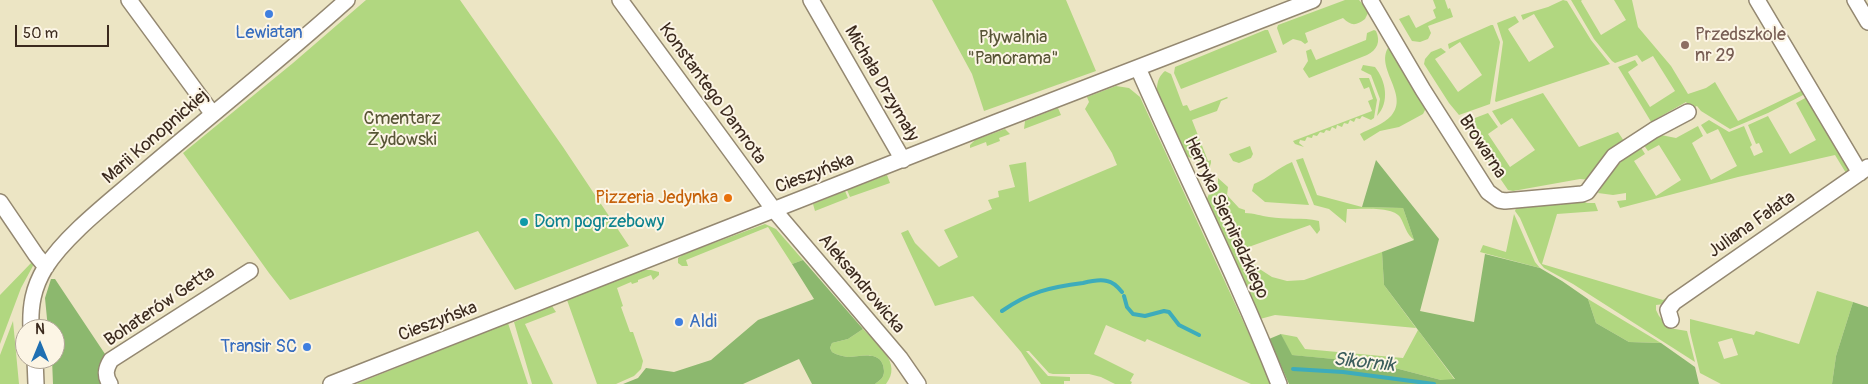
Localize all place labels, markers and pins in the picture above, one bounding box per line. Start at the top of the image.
marker: Lewiatan [263,8,275,20]
place label: Lewiatan [235,22,303,44]
place label: Przedszkole nr 29 [1695,24,1786,66]
marker: Przedszkole nr 29 [1679,39,1691,51]
place label: Pizzeria Jedynka [595,187,718,209]
marker: Pizzeria Jedynka [722,192,734,204]
place label: Dom pogrzebowy [534,211,664,233]
marker: Dom pogrzebowy [518,216,530,228]
place label: Aldi [689,311,717,333]
marker: Aldi [673,316,685,328]
place label: Transir SC [220,336,297,358]
marker: Transir SC [301,341,313,353]

